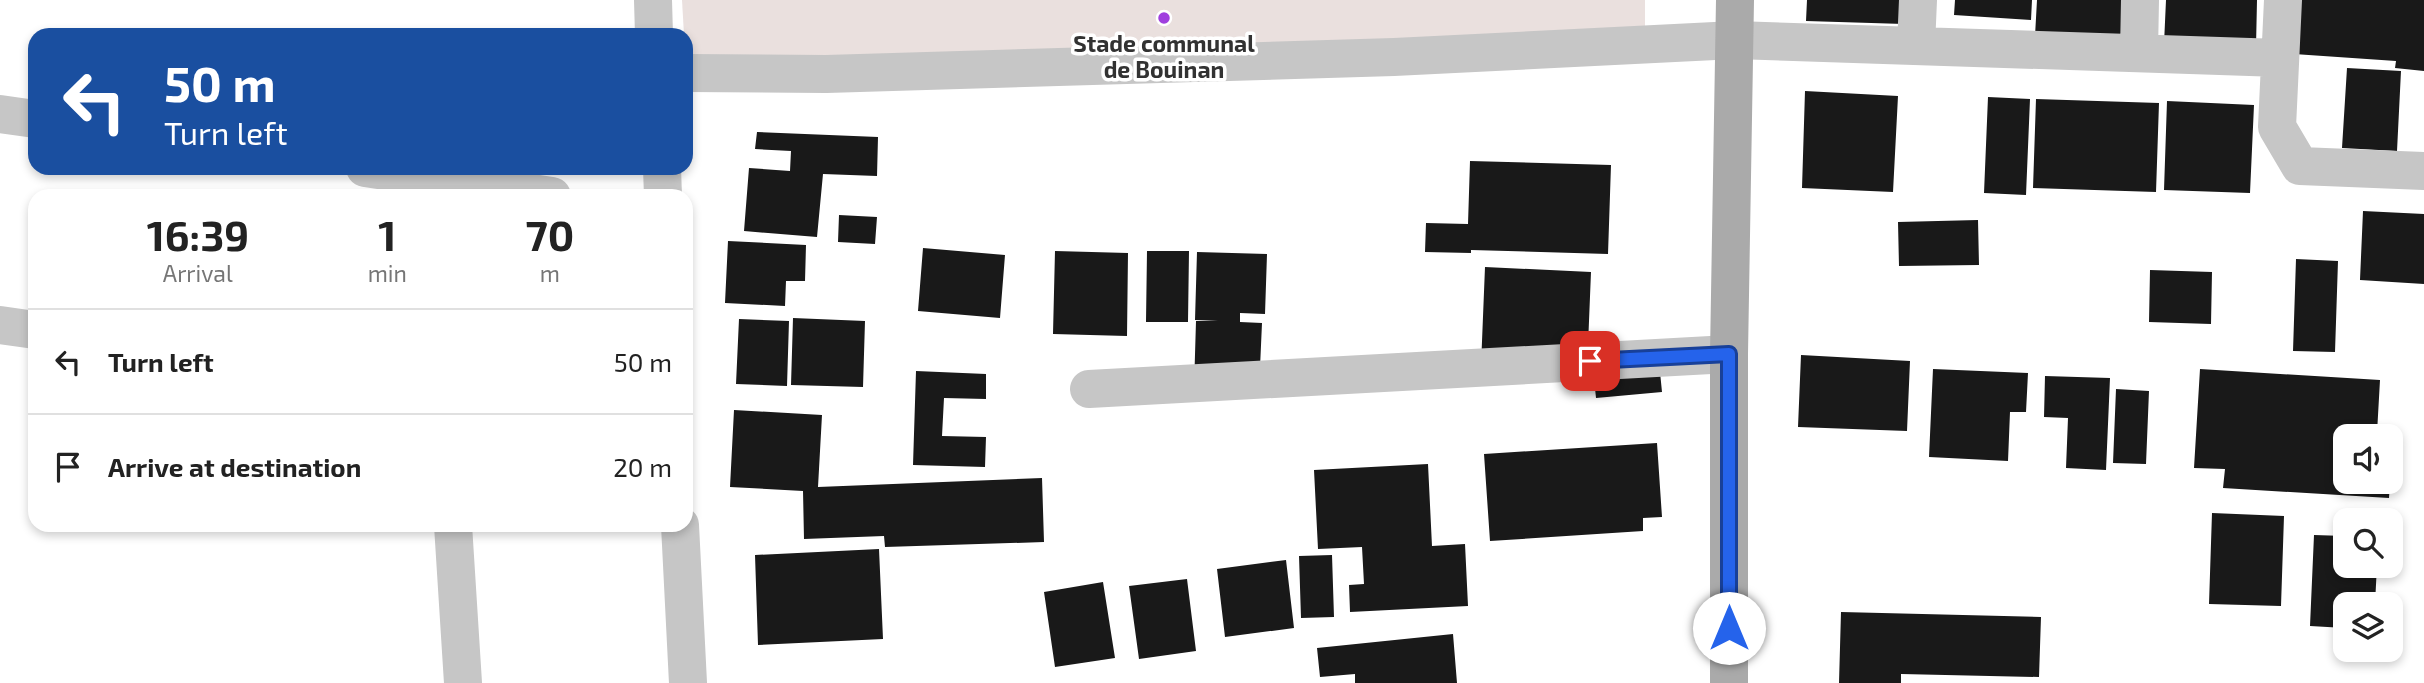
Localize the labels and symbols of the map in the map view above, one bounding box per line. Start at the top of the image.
marker: Stade communal de Bouinan [1156,10,1172,26]
place label: Stade communal de Bouinan [1073,29,1255,83]
pin [1560,331,1620,391]
position arrow [1692,591,1766,665]

